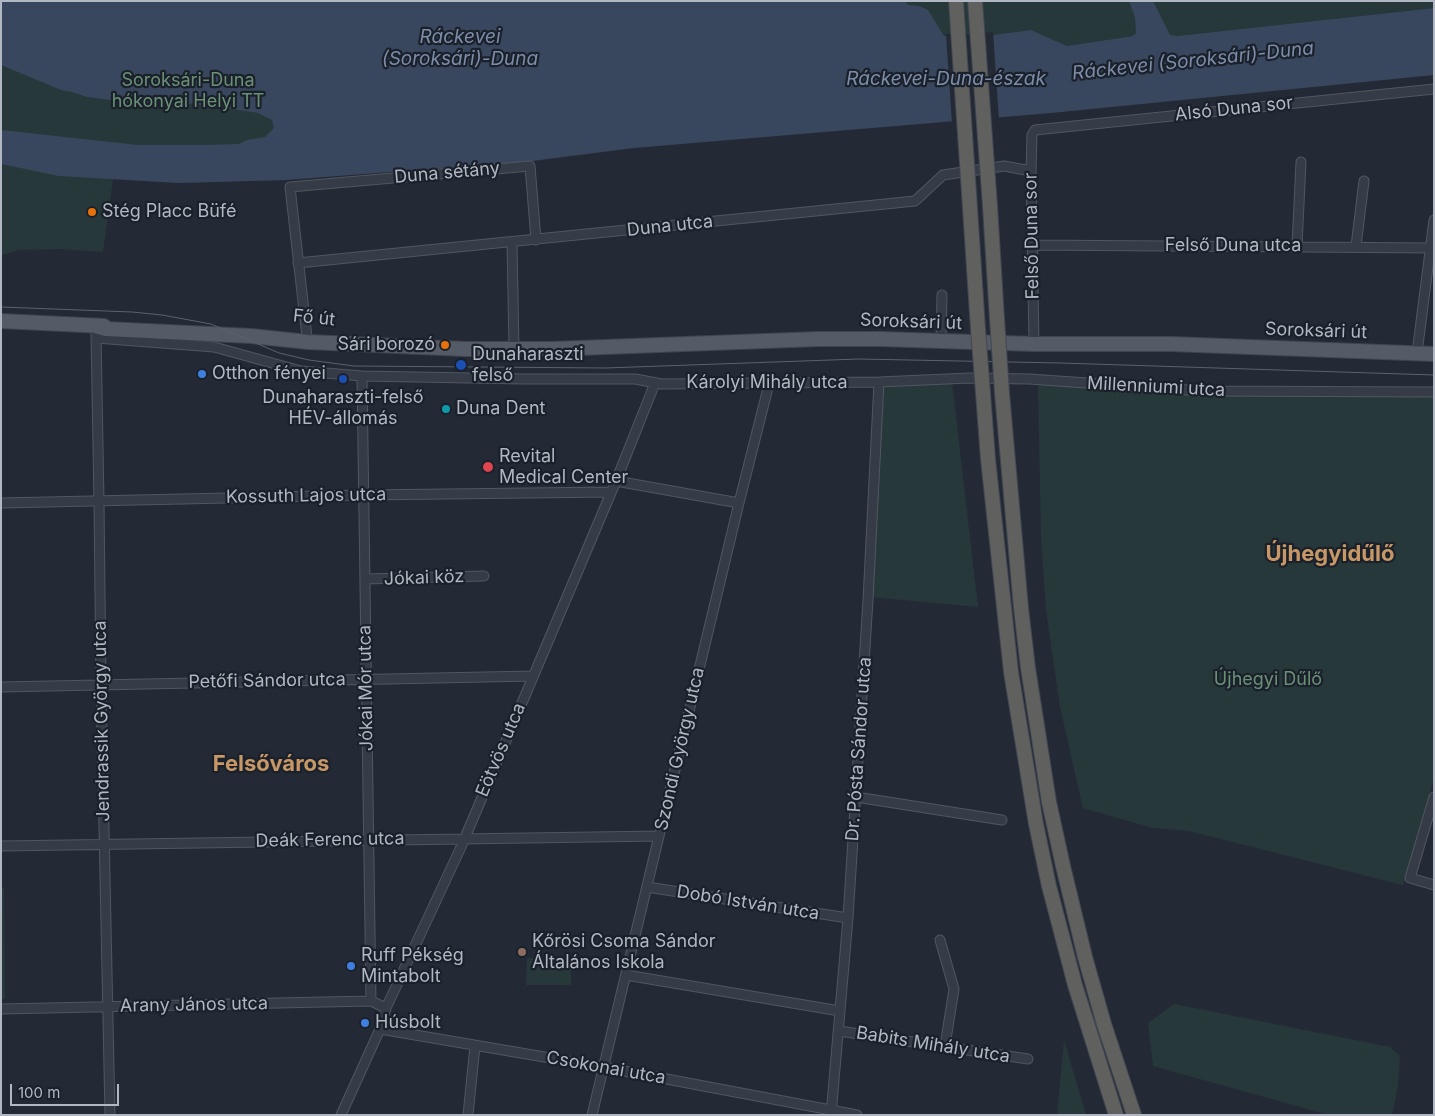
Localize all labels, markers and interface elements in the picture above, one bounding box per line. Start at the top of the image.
water label: Ráckevei (Soroksári)-Duna [382,26,538,70]
water label: Ráckevei (Soroksári)-Duna [1071,37,1315,85]
water label: Ráckevei-Duna-észak [846,68,1046,90]
park label: Soroksári-Duna hókonyai Helyi TT [112,70,264,112]
street label: Alsó Duna sor [1174,92,1294,126]
street label: Duna sétány [393,158,501,188]
street label: Felső Duna sor [1020,173,1044,299]
place label: Stég Placc Büfé [102,201,236,223]
marker: Stég Placc Büfé [86,206,98,218]
street label: Duna utca [626,211,714,241]
street label: Felső Duna utca [1165,235,1301,257]
street label: Fő út [292,305,336,331]
street label: Soroksári út [860,309,962,335]
street label: Soroksári út [1265,318,1367,344]
place label: Sári borozó [338,334,435,356]
marker: Sári borozó [439,339,451,351]
place label: Dunaharaszti felső [472,344,584,386]
marker: Dunaharaszti felső [454,358,468,372]
place label: Otthon fényei [212,363,326,385]
marker: Otthon fényei [196,368,208,380]
street label: Károlyi Mihály utca [686,372,848,394]
marker: Dunaharaszti-felső HÉV-állomás [337,373,349,385]
street label: Millenniumi utca [1086,373,1226,401]
place label: Dunaharaszti-felső HÉV-állomás [262,387,424,429]
place label: Duna Dent [456,398,545,420]
marker: Duna Dent [440,403,452,415]
place label: Revital Medical Center [499,446,628,488]
marker: Revital Medical Center [481,460,495,474]
street label: Kossuth Lajos utca [226,484,386,508]
district label: Újhegyidűlő [1266,541,1394,567]
street label: Jókai köz [383,566,465,590]
street label: Jendrassik György utca [89,620,115,822]
street label: Jókai Mór utca [354,625,378,751]
street label: Dr. Pósta Sándor utca [842,656,876,842]
street label: Szondi György utca [651,665,709,833]
street label: Petőfi Sándor utca [188,669,346,693]
park label: Újhegyi Dűlő [1214,669,1322,691]
street label: Eötvös utca [472,700,530,800]
district label: Felsőváros [213,751,329,777]
street label: Deák Ferenc utca [255,828,405,852]
street label: Dobó István utca [675,881,821,925]
place label: Kőrösi Csoma Sándor Általános Iskola [532,931,716,974]
place label: Ruff Pékség Mintabolt [361,945,464,988]
marker: Kőrösi Csoma Sándor Általános Iskola [516,946,528,958]
marker: Ruff Pékség Mintabolt [345,960,357,972]
street label: Arany János utca [120,993,268,1017]
place label: Húsbolt [375,1012,441,1034]
marker: Húsbolt [359,1017,371,1029]
street label: Babits Mihály utca [855,1022,1011,1068]
street label: Csokonai utca [545,1047,667,1089]
scale bar [12,1074,121,1106]
text: 100 m [18,1083,60,1102]

